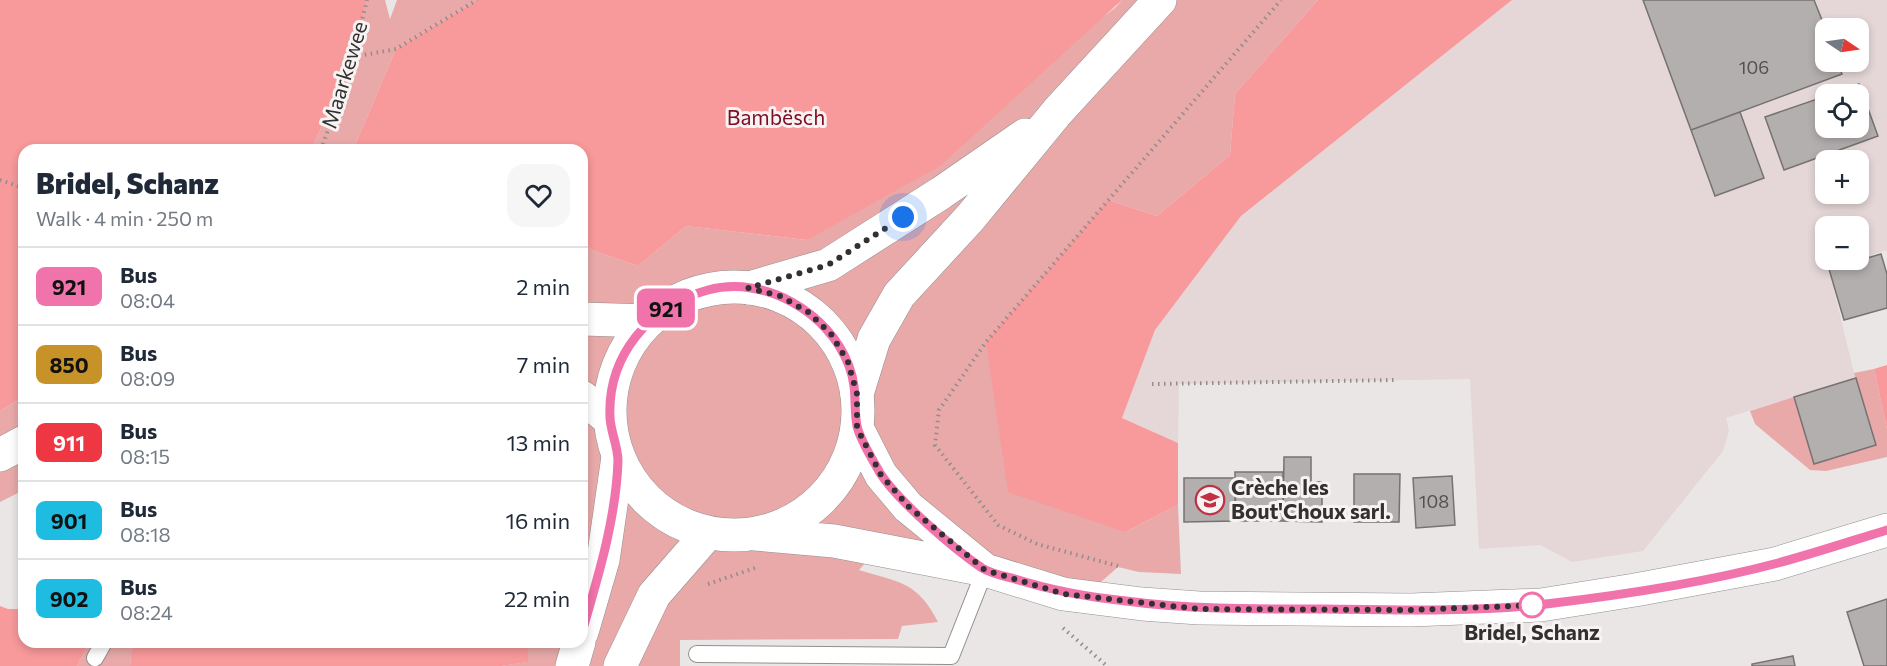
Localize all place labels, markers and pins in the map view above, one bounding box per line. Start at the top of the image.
place label: Crèche les Bout'Choux sarl. [1231,474,1391,523]
school or university icon: Crèche les Bout'Choux sarl. [1194,484,1226,516]
marker: Bridel, Schanz [1519,592,1545,618]
place label: Bridel, Schanz [1464,619,1600,644]

